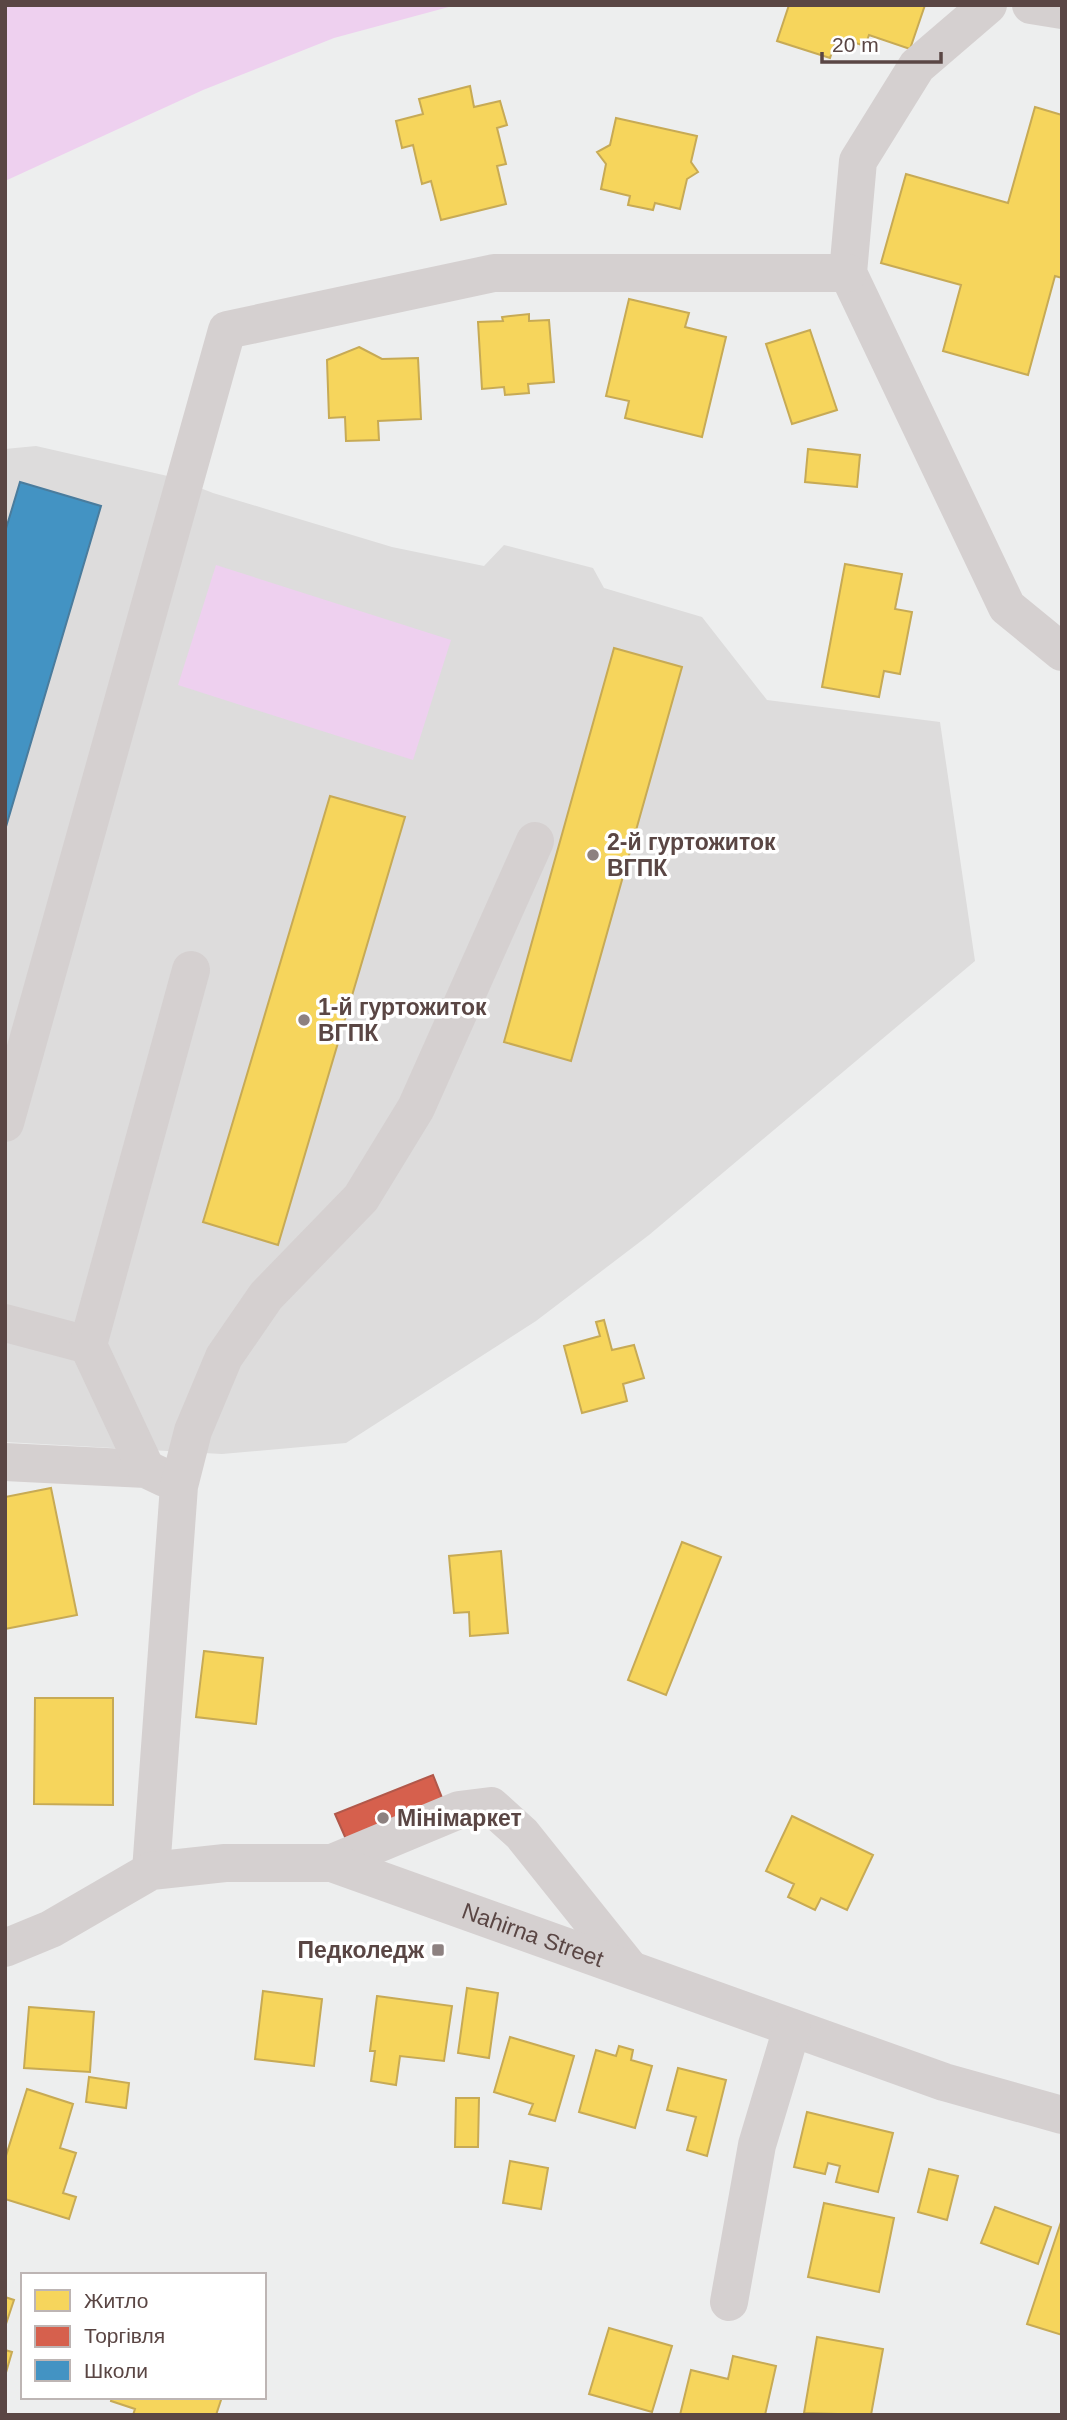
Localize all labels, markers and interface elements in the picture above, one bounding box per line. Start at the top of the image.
scale bar [822,21,941,65]
text: 20 m [832,33,879,56]
place label: 2-й гуртожиток ВГПК [607,829,776,881]
marker: 2-й гуртожиток ВГПК [585,847,601,863]
place label: 1-й гуртожиток ВГПК [318,994,487,1046]
marker: 1-й гуртожиток ВГПК [296,1012,312,1028]
place label: Мінімаркет [397,1805,522,1831]
marker: Мінімаркет [375,1810,391,1826]
street label: Nahirna Street [458,1898,608,1972]
place label: Педколедж [297,1937,425,1963]
marker: Педколедж [430,1942,446,1958]
legend [21,2273,266,2399]
text: Житло [84,2289,148,2312]
text: Торгівля [84,2324,165,2347]
text: Школи [84,2359,148,2382]

